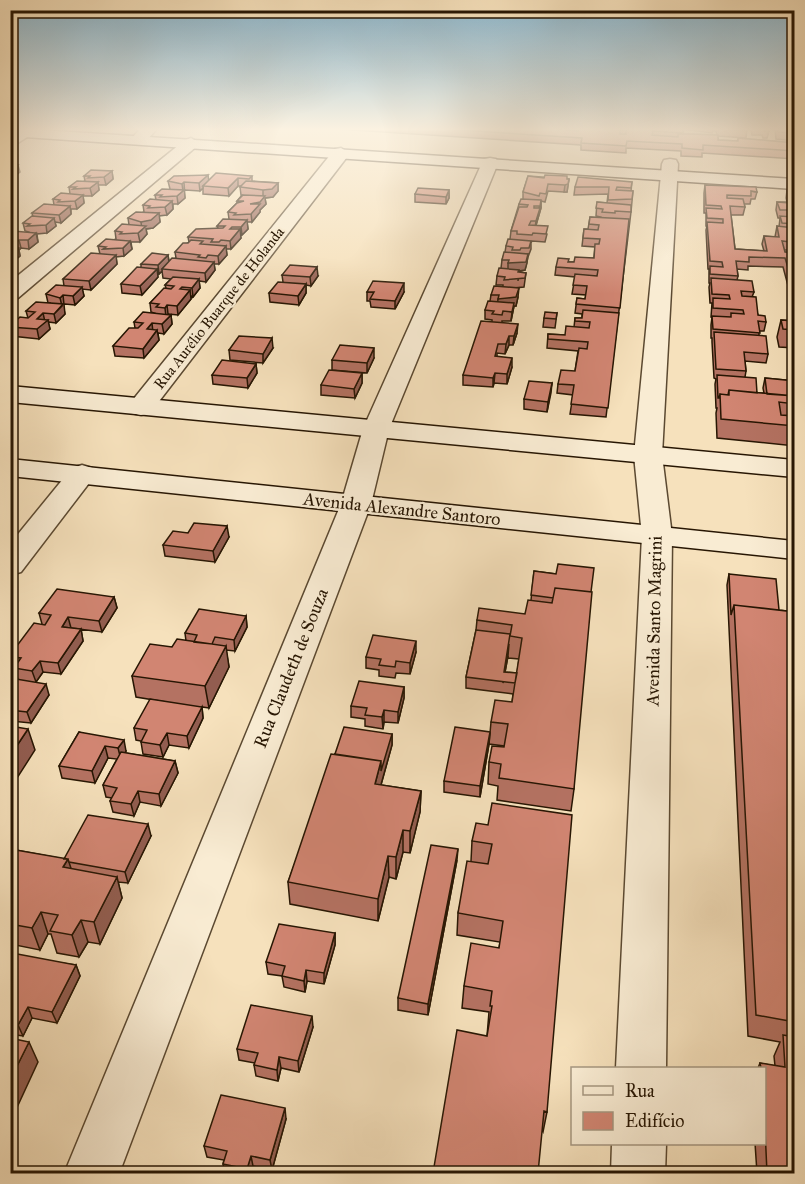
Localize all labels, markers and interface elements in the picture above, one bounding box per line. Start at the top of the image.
street label: Rua Aurélio Buarque de Holanda [150,223,289,393]
street label: Avenida Alexandre Santoro [301,488,502,530]
street label: Avenida Santo Magrini [641,536,667,707]
street label: Rua Claudeth de Souza [249,585,333,751]
legend [571,1067,766,1145]
text: Rua [625,1080,655,1102]
text: Edifício [625,1110,684,1132]

